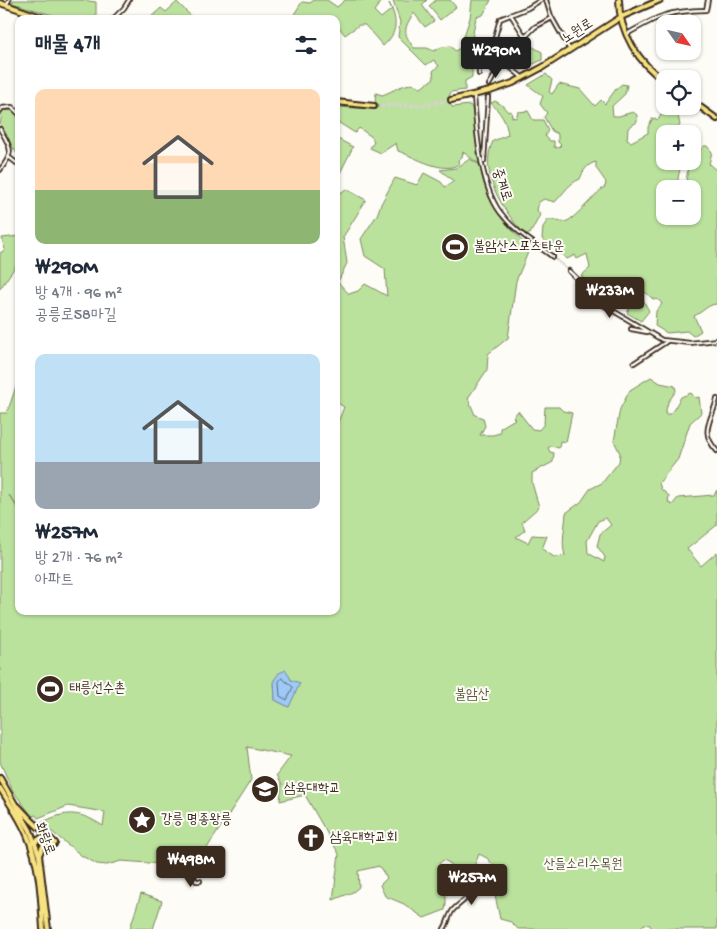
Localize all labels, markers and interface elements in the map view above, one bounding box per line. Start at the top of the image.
north arrow [656,15,701,60]
map controls [656,15,701,225]
street label: 노원로 [559,16,597,48]
icon: filters [292,31,320,59]
text: 매물 4개 [35,34,101,59]
pin: ₩290M [461,36,531,79]
text: ₩290M [472,43,520,62]
button: locate [656,70,701,115]
icon: home [133,122,223,212]
button: + [656,125,701,170]
street label: 중계로 [487,166,515,204]
button: − [656,180,701,225]
sports icon: 불암산스포츠타운 [440,232,470,262]
place label: 불암산스포츠타운 [474,239,564,256]
text: ₩290M [35,257,98,282]
pin: ₩233M [575,276,645,319]
text: ₩233M [586,283,634,302]
text: 방 4개 · 96 m² [35,285,122,304]
text: 공릉로58마길 [35,307,117,326]
icon: home [133,387,223,477]
text: ₩257M [35,522,97,547]
text: 방 2개 · 76 m² [35,550,123,569]
text: 아파트 [35,572,74,591]
sports icon: 태릉선수촌 [35,674,65,704]
place label: 태릉선수촌 [69,681,125,698]
park label: 불암산 [455,687,490,704]
school or university icon: 삼육대학교 [250,774,280,804]
place label: 삼육대학교 [284,781,340,798]
place icon: 강릉 명종왕릉 [127,805,157,835]
place label: 강릉 명종왕릉 [161,812,232,829]
street label: 화랑로 [30,820,58,858]
church icon: 삼육대학교회 [296,823,326,853]
place label: 삼육대학교회 [330,830,398,847]
pin: ₩498M [156,846,226,888]
text: ₩498M [167,852,215,871]
park label: 산들소리수목원 [544,857,622,874]
pin: ₩257M [437,864,507,906]
text: ₩257M [448,870,496,889]

